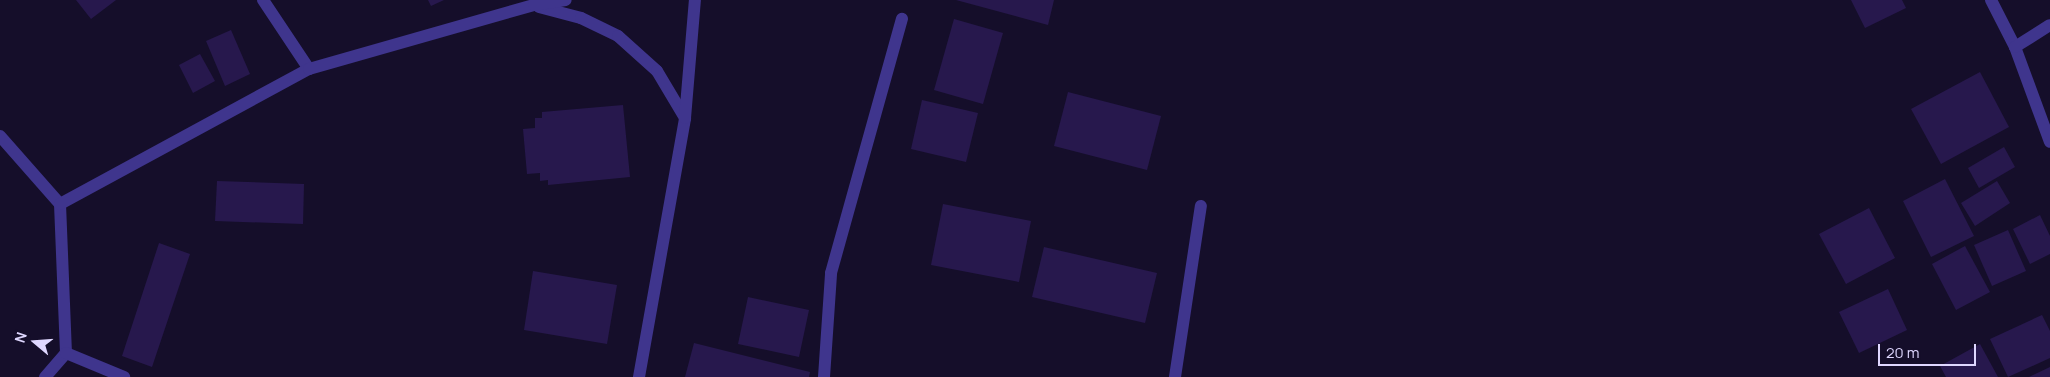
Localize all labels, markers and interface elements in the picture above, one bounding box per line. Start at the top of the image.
north arrow [10,317,60,367]
text: N [10,329,31,345]
scale bar [1880,334,1978,366]
text: 20 m [1886,342,1919,363]

